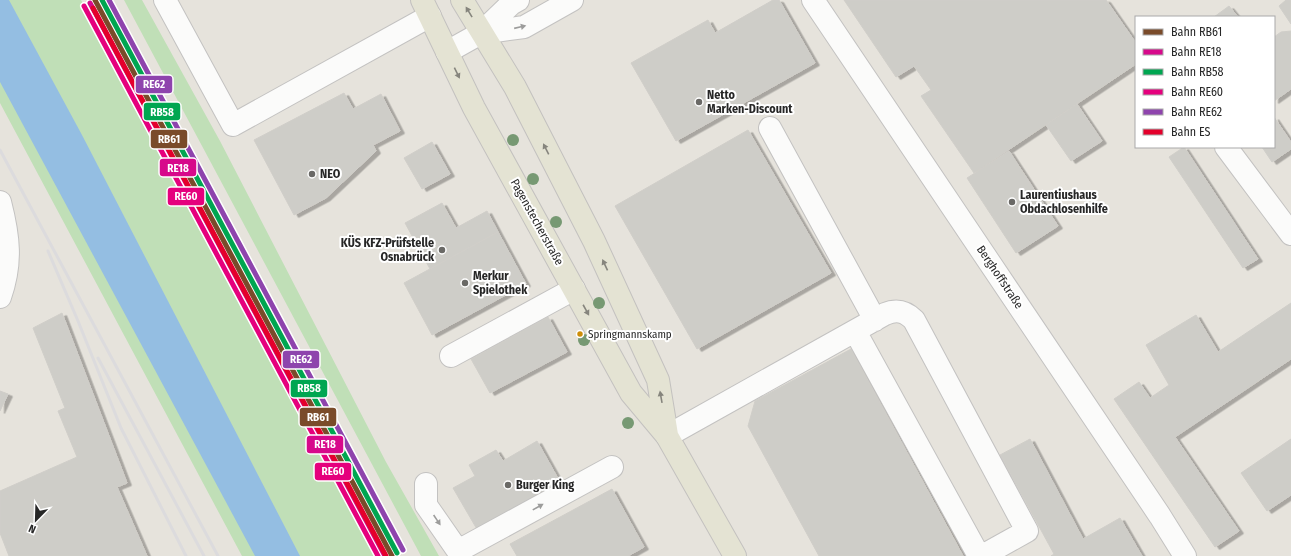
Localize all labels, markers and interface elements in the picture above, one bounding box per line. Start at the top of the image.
one-way arrow [465,6,472,18]
legend [1135,16,1275,148]
one-way arrow [514,23,526,29]
text: Bahn RB61 [1171,25,1222,39]
text: Bahn RE18 [1171,45,1221,59]
text: Bahn RB58 [1171,65,1223,79]
one-way arrow [454,67,460,79]
line badge: RE62 [135,75,173,94]
text: RE62 [143,78,165,91]
text: Bahn RE60 [1171,85,1223,99]
place label: Netto Marken-Discount [707,88,793,116]
marker: Netto Marken-Discount [694,97,704,107]
line badge: RB58 [143,102,181,121]
text: Bahn RE62 [1171,105,1222,119]
text: RB58 [150,106,174,119]
text: Bahn ES [1171,125,1210,139]
line badge: RB61 [150,129,188,149]
text: RB61 [158,133,180,146]
one-way arrow [543,143,550,155]
line badge: RE18 [159,158,197,177]
text: RE18 [167,162,189,175]
place label: NEO [320,167,341,181]
marker: NEO [307,169,317,179]
street label: Pagenstecherstraße [508,176,567,268]
line badge: RE60 [167,187,205,206]
place label: Laurentiushaus Obdachlosenhilfe [1020,188,1108,216]
text: RE60 [175,190,198,203]
marker: Laurentiushaus Obdachlosenhilfe [1007,197,1017,207]
place label: KÜS KFZ-Prüfstelle Osnabrück [341,235,435,264]
street label: Berghoffstraße [974,243,1026,311]
marker: KÜS KFZ-Prüfstelle Osnabrück [437,245,447,255]
one-way arrow [602,260,608,271]
place label: Merkur Spielothek [473,269,528,297]
marker: Merkur Spielothek [460,278,470,288]
one-way arrow [582,304,589,316]
place label: Springmannskamp [588,328,672,341]
marker: Springmannskamp [575,329,585,339]
line badge: RE62 [282,350,320,369]
text: RE62 [290,353,312,366]
line badge: RB58 [290,379,328,398]
text: RB58 [297,382,321,395]
one-way arrow [658,391,664,403]
line badge: RB61 [299,407,337,427]
text: RB61 [307,411,329,424]
line badge: RE18 [306,435,344,454]
text: RE18 [314,438,336,451]
line badge: RE60 [314,462,352,481]
text: RE60 [322,465,345,478]
place label: Burger King [516,478,574,492]
marker: Burger King [503,480,513,490]
north arrow [16,500,56,540]
one-way arrow [533,504,544,511]
one-way arrow [433,514,441,525]
text: N [27,521,38,536]

